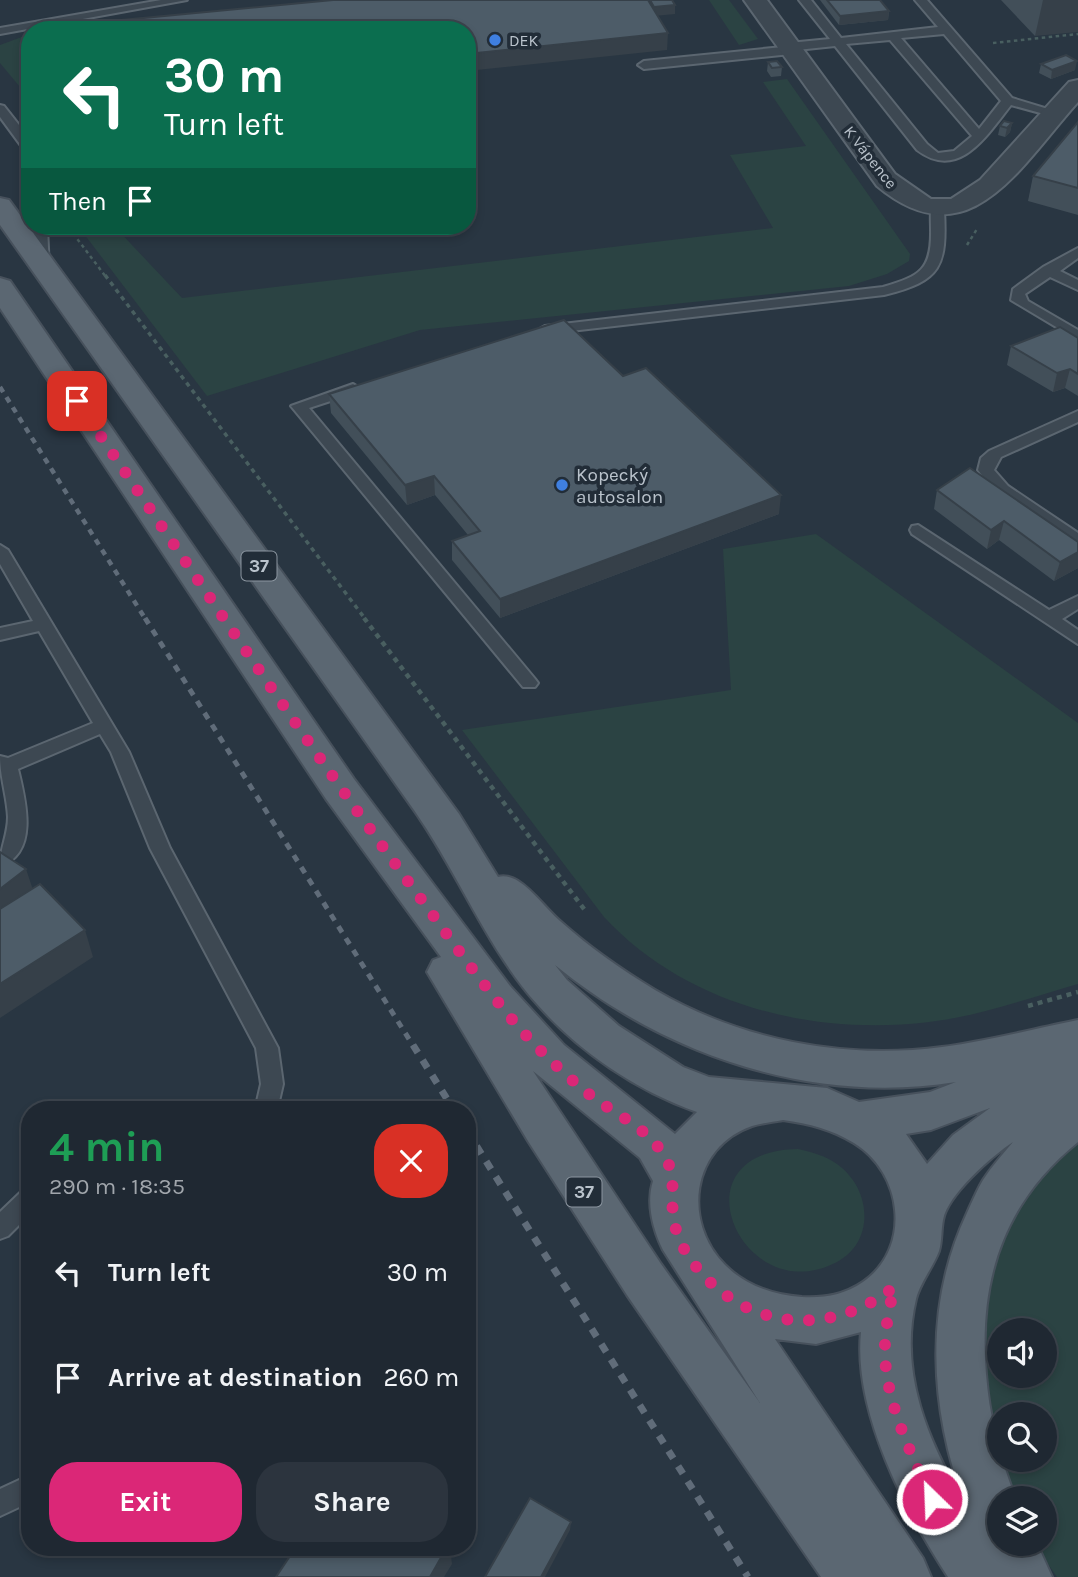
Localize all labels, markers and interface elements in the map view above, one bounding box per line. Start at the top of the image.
place label: DEK [509,31,539,50]
marker: DEK [487,32,503,48]
text: 30 m [164,47,284,104]
icon: left [49,49,140,140]
text: Turn left [164,106,284,143]
street label: K Vápence [840,122,901,193]
icon: arrive [121,182,159,220]
text: Then [49,186,107,217]
pin [47,371,107,431]
icon: arrive [58,382,96,420]
place label: Kopecký autosalon [576,464,663,508]
marker: Kopecký autosalon [554,477,570,493]
road number: 37 [242,552,276,580]
text: 4 min [49,1122,164,1172]
button: close [374,1124,448,1198]
text: 290 m · 18:35 [49,1173,185,1200]
road number: 37 [566,1177,602,1206]
icon: left [49,1254,87,1292]
text: Turn left [108,1257,210,1288]
text: 30 m [387,1257,448,1288]
map controls [987,1318,1057,1556]
button: sound [987,1318,1057,1388]
icon: arrive [49,1359,87,1397]
text: Arrive at destination [108,1362,362,1393]
text: 260 m [383,1362,459,1393]
button: search [987,1402,1057,1472]
button: Exit [49,1462,242,1542]
button: Share [256,1462,448,1542]
position arrow [895,1462,969,1536]
button: layers [987,1486,1057,1556]

